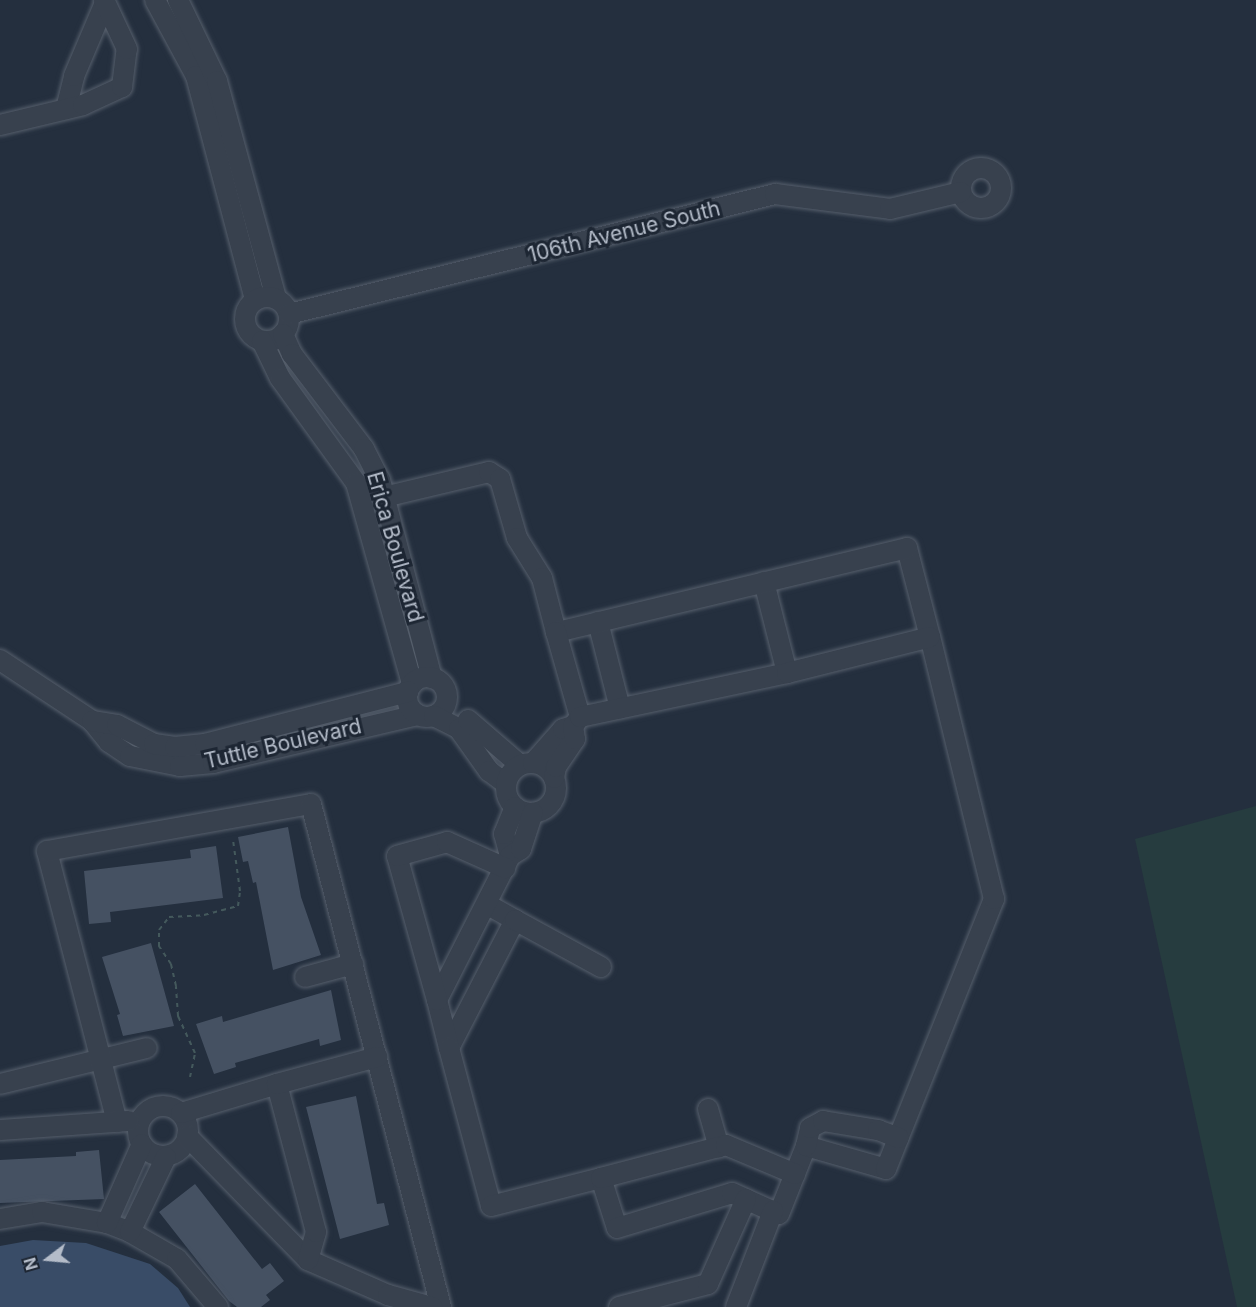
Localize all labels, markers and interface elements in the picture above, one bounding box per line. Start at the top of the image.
street label: 106th Avenue South [525,196,723,268]
street label: Erica Boulevard [361,469,429,625]
street label: Tuttle Boulevard [202,714,364,774]
north arrow [18,1229,78,1289]
text: N [19,1255,42,1273]

